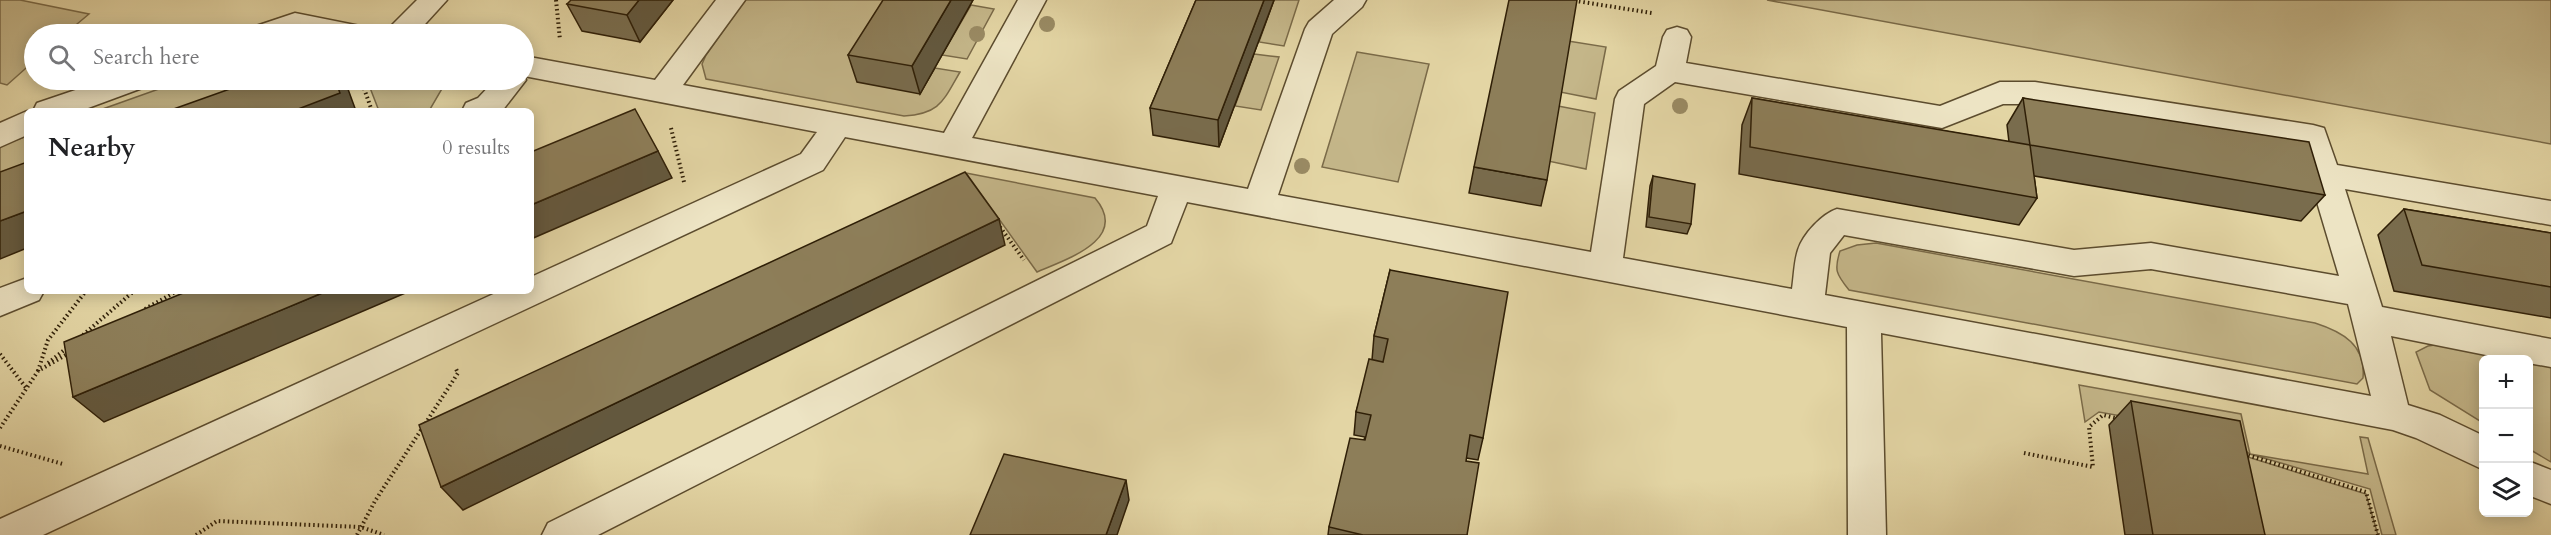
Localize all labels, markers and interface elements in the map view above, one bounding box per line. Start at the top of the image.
search box [24,24,534,90]
icon: search [45,41,78,74]
text: Search here [93,42,200,72]
text: Nearby [48,130,136,165]
text: 0 results [442,134,510,161]
map controls [2479,355,2533,517]
button: + [2479,355,2533,409]
button: − [2479,409,2533,463]
button: layers [2479,463,2533,517]

